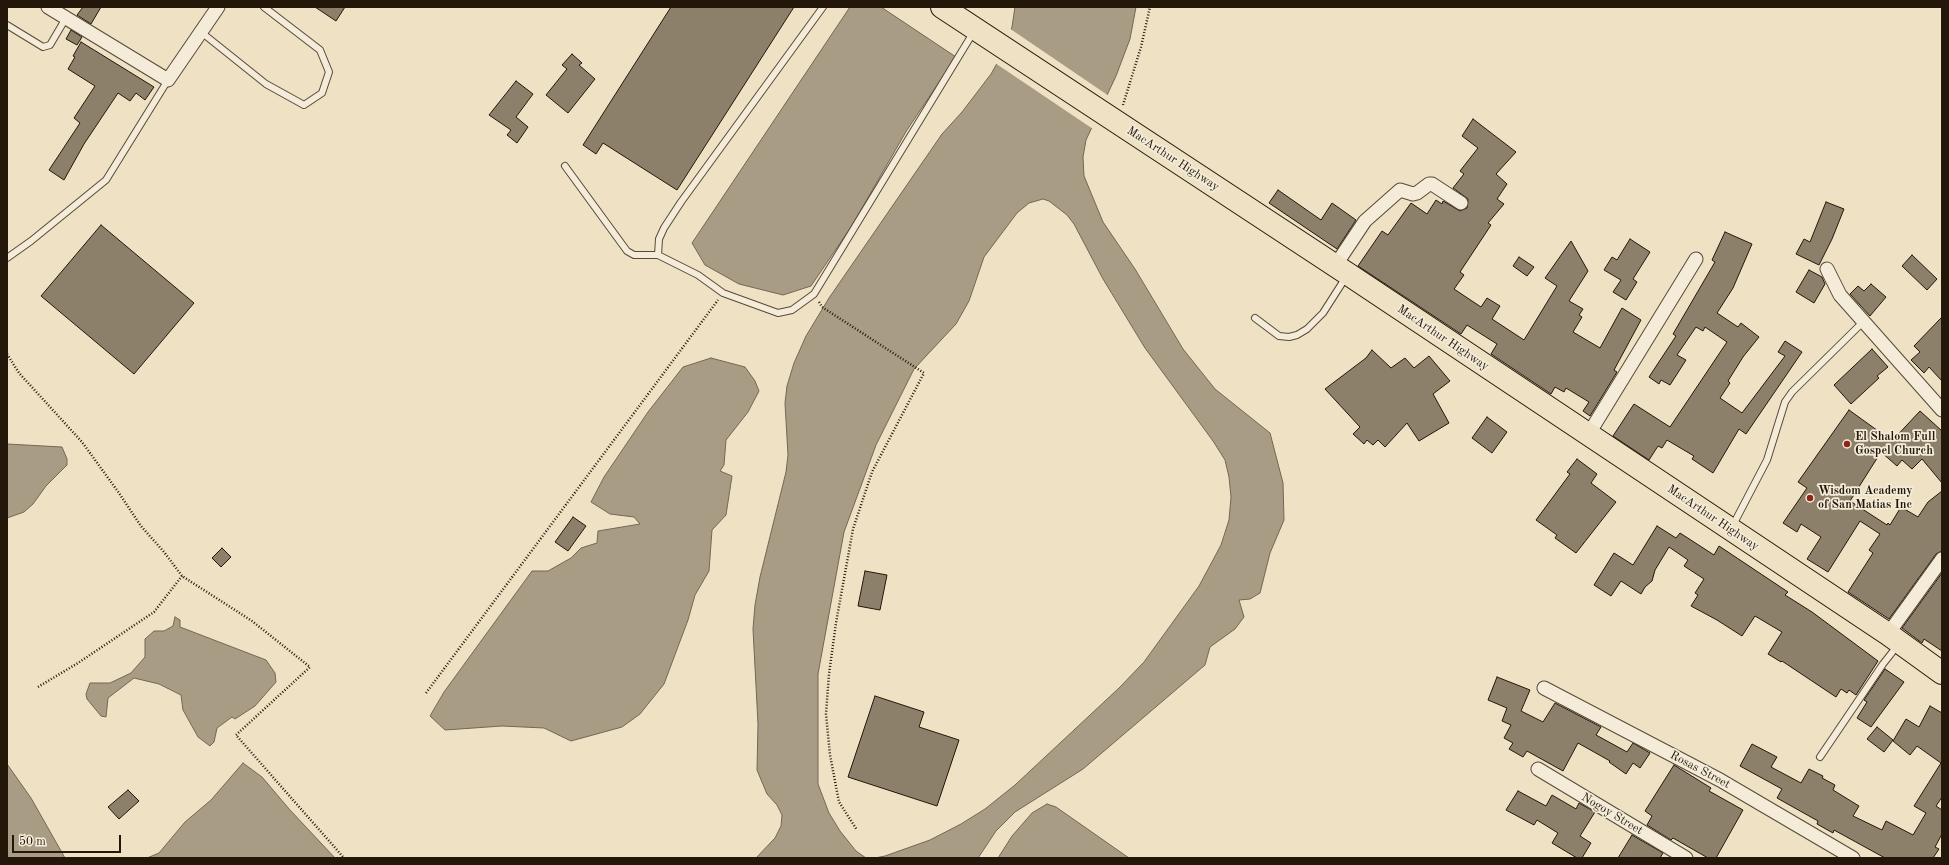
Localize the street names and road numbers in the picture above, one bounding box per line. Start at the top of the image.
street label: MacArthur Highway [1124,124,1222,194]
street label: MacArthur Highway [1394,302,1492,374]
street label: MacArthur Highway [1664,482,1762,554]
street label: Rosas Street [1667,748,1733,792]
street label: Nogoy Street [1579,790,1645,838]

